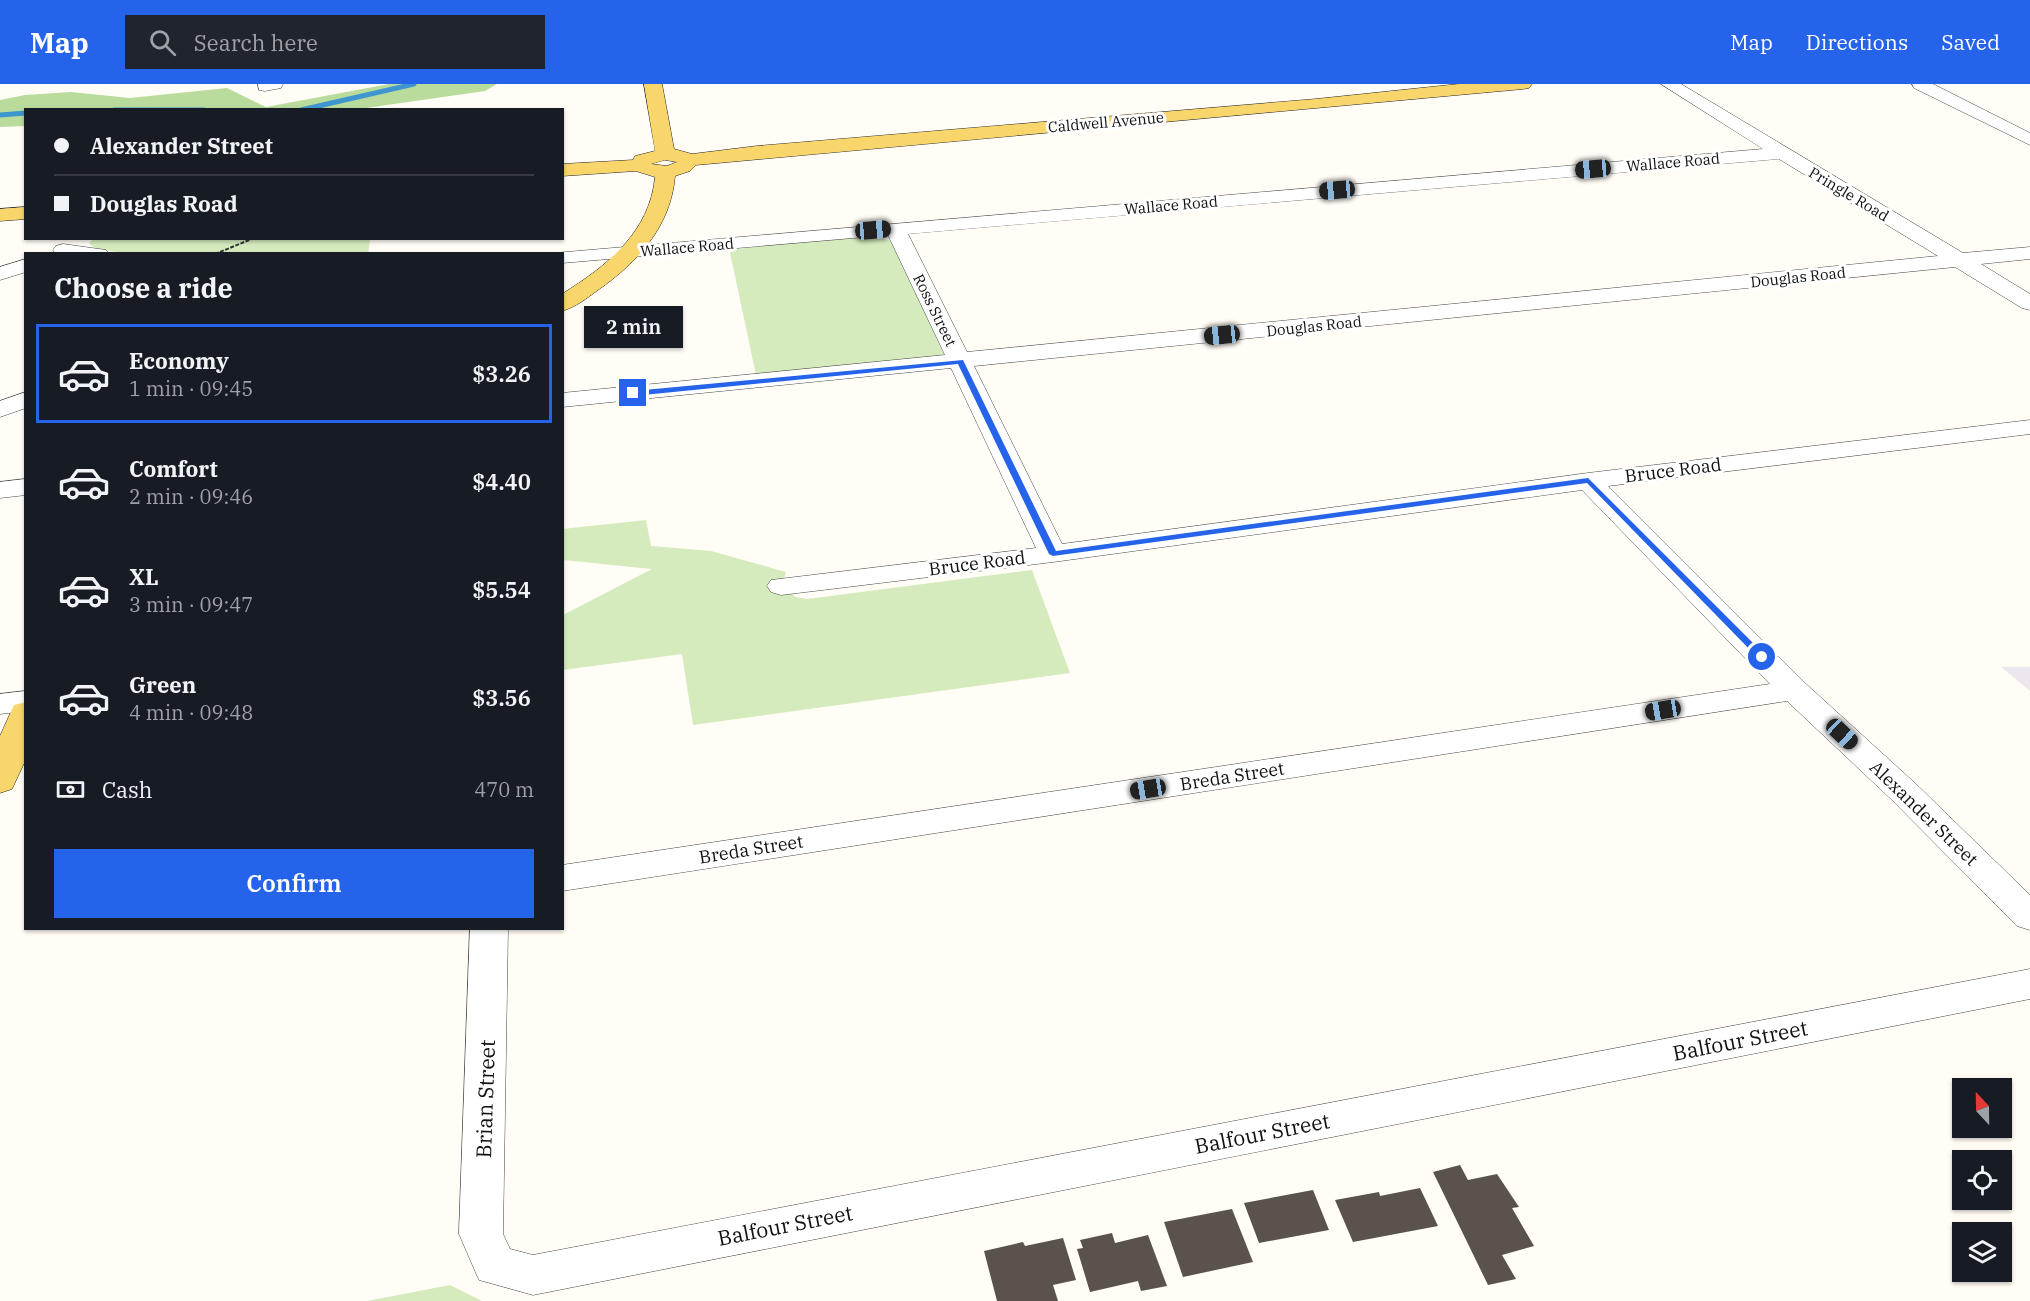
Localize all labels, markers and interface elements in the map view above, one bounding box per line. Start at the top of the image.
search box [125,15,545,69]
text: Map [30,24,89,61]
icon: search [146,26,179,59]
text: Search here [194,28,318,57]
text: Map [1730,28,1773,56]
text: Directions [1806,28,1908,56]
text: Saved [1941,28,2000,56]
street label: Caldwell Avenue [1047,107,1165,137]
text: Alexander Street [90,131,273,160]
street label: Wallace Road [1625,148,1721,176]
car [1574,158,1612,180]
street label: Pringle Road [1805,163,1893,225]
car [1318,179,1356,201]
text: Douglas Road [90,189,238,218]
street label: Wallace Road [1123,191,1219,219]
car [854,219,892,241]
street label: Wallace Road [639,233,735,261]
street label: Douglas Road [1749,263,1847,291]
text: Choose a ride [54,270,233,305]
street label: Ross Street [909,271,961,349]
callout: 2 min [584,306,682,348]
street label: Douglas Road [1265,312,1363,340]
text: 2 min [606,313,661,340]
car [1203,324,1241,346]
text: Economy [129,346,229,375]
icon: car [57,347,111,401]
text: $3.26 [472,359,531,388]
text: 1 min · 09:45 [129,375,253,402]
route end [619,379,646,406]
street label: Bruce Road [1623,453,1723,487]
text: Comfort [129,454,218,483]
icon: car [57,455,111,509]
text: $4.40 [472,467,531,496]
text: 2 min · 09:46 [129,483,253,510]
street label: Bruce Road [927,546,1027,580]
text: XL [129,562,159,591]
icon: car [57,563,111,617]
text: $5.54 [472,575,531,604]
text: 3 min · 09:47 [129,591,253,618]
route start [1748,643,1775,670]
text: Green [129,670,196,699]
icon: car [57,671,111,725]
text: $3.56 [472,683,531,712]
car [1644,698,1682,722]
text: 4 min · 09:48 [129,699,253,726]
car [1823,715,1861,753]
street label: Alexander Street [1865,755,1983,871]
street label: Breda Street [1178,756,1286,796]
icon: cash [54,773,87,806]
text: Cash [102,775,153,804]
text: 470 m [474,776,534,803]
car [1129,777,1167,801]
street label: Breda Street [697,829,805,869]
button: Confirm [54,849,534,918]
street label: Balfour Street [1670,1013,1810,1067]
street label: Brian Street [469,1039,501,1159]
north arrow [1952,1078,2012,1138]
map controls [1952,1078,2012,1282]
street label: Balfour Street [1192,1106,1332,1160]
button: locate [1952,1150,2012,1210]
street label: Balfour Street [715,1198,855,1252]
button: layers [1952,1222,2012,1282]

